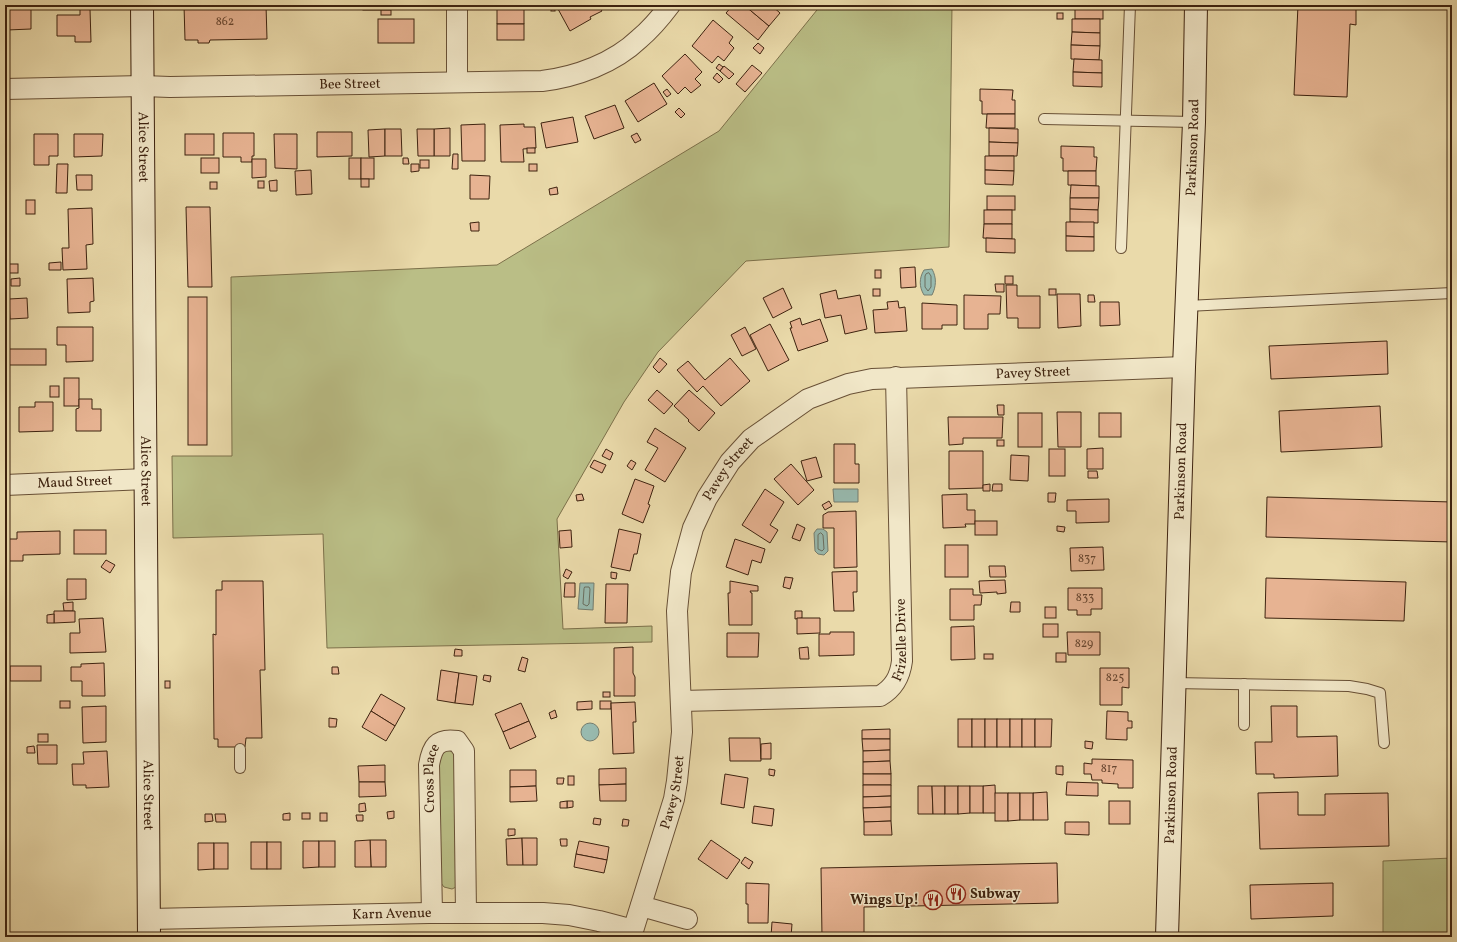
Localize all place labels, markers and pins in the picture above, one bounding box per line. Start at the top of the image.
restaurant icon: Subway [945,883,967,905]
place label: Subway [970,885,1021,904]
restaurant icon: Wings Up! [922,889,944,911]
place label: Wings Up! [850,891,919,910]

